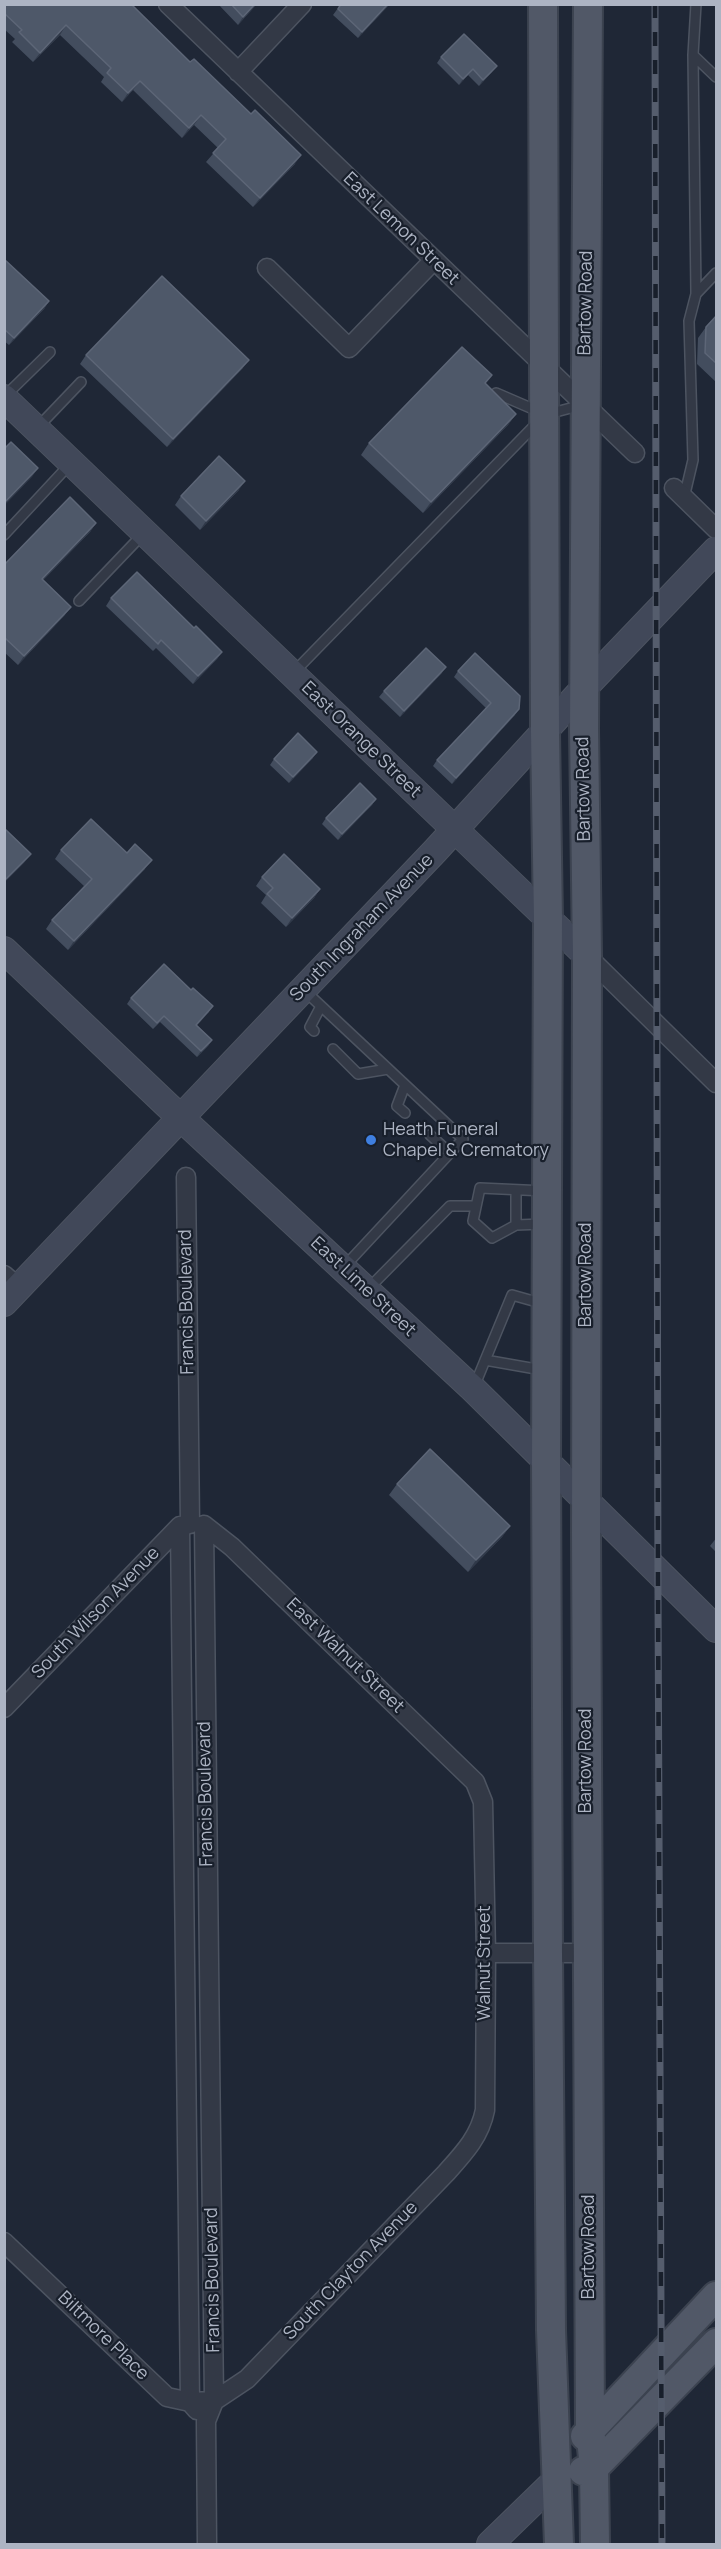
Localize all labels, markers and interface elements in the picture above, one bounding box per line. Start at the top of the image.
street label: East Lemon Street [338,168,464,290]
street label: Bartow Road [574,250,598,356]
street label: East Orange Street [297,677,425,803]
street label: Bartow Road [572,736,596,842]
street label: South Ingraham Avenue [286,850,438,1006]
place label: Heath Funeral Chapel & Crematory [383,1119,549,1162]
marker: Heath Funeral Chapel & Crematory [364,1133,378,1147]
street label: Bartow Road [575,1223,597,1327]
street label: Francis Boulevard [175,1229,199,1375]
street label: East Lime Street [306,1233,420,1341]
street label: South Wilson Avenue [28,1543,164,1683]
street label: East Walnut Street [281,1594,409,1718]
street label: Bartow Road [575,1709,597,1813]
street label: Francis Boulevard [194,1721,218,1867]
street label: Walnut Street [474,1905,496,2021]
street label: Bartow Road [578,2195,600,2299]
street label: South Clayton Avenue [279,2197,423,2345]
street label: Francis Boulevard [201,2207,225,2353]
street label: Biltmore Place [53,2287,153,2385]

